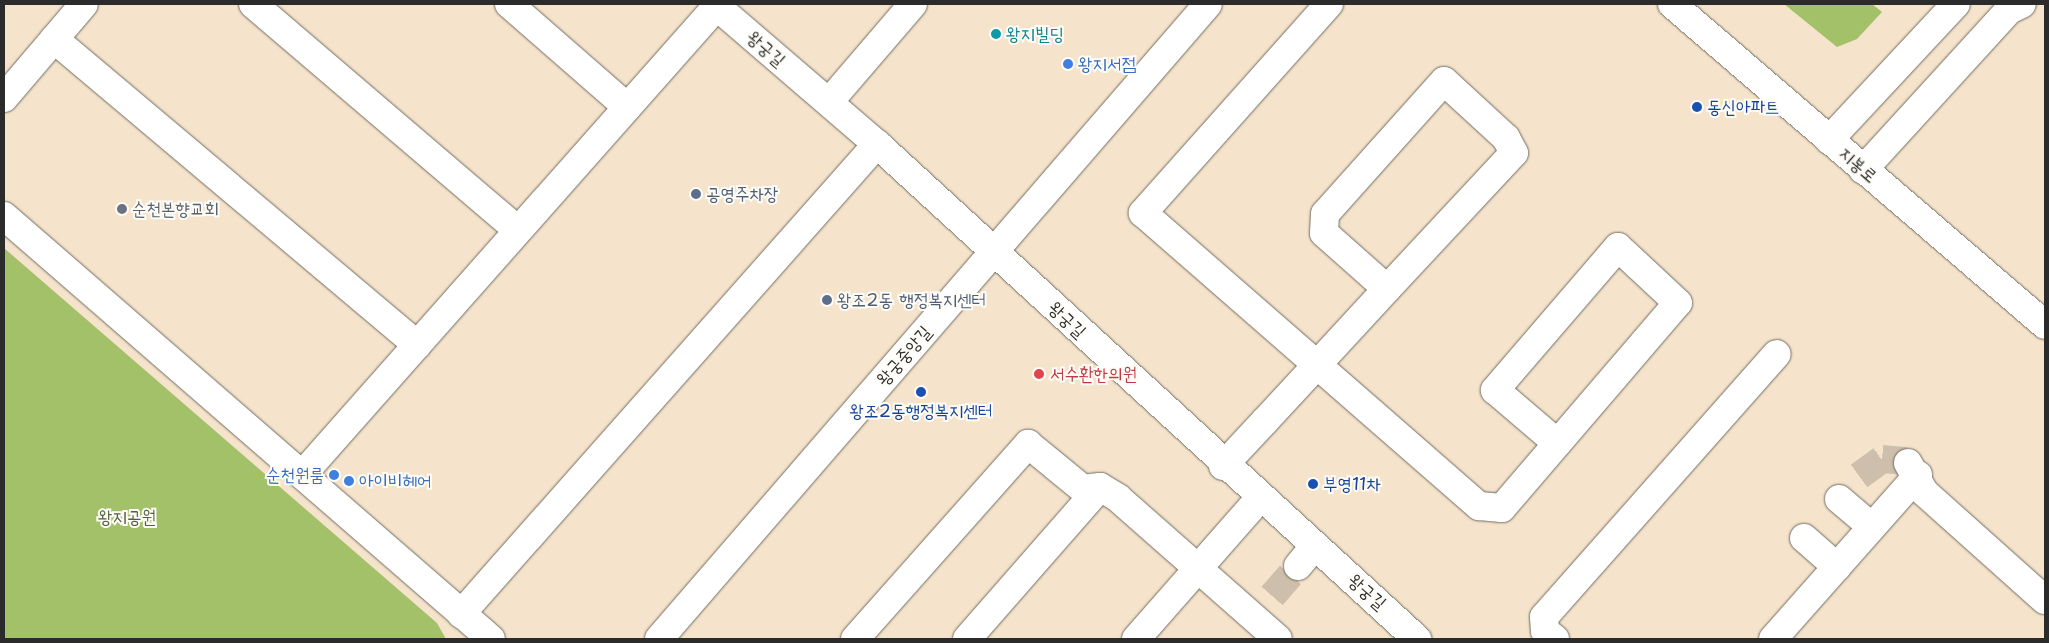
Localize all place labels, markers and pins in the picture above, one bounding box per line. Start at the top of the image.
place label: 왕지빌딩 [1006,23,1064,45]
marker: 왕지빌딩 [990,28,1002,40]
place label: 왕지서점 [1078,53,1136,75]
marker: 왕지서점 [1062,58,1074,70]
place label: 동신아파트 [1707,96,1779,118]
marker: 동신아파트 [1691,101,1703,113]
place label: 공영주차장 [706,183,778,205]
marker: 공영주차장 [690,188,702,200]
place label: 순천본향교회 [132,198,219,220]
marker: 순천본향교회 [116,203,128,215]
place label: 왕조2동 행정복지센터 [837,289,986,311]
marker: 왕조2동 행정복지센터 [821,294,833,306]
place label: 서수환한의원 [1050,363,1137,385]
marker: 서수환한의원 [1032,367,1046,381]
marker: 왕조2동행정복지센터 [915,386,927,398]
place label: 왕조2동행정복지센터 [850,400,992,422]
place label: 순천원룸 [266,464,324,486]
marker: 순천원룸 [328,469,340,481]
place label: 아이비헤어 [359,470,431,492]
place label: 부영11차 [1323,473,1381,495]
marker: 아이비헤어 [343,475,355,487]
marker: 부영11차 [1307,478,1319,490]

